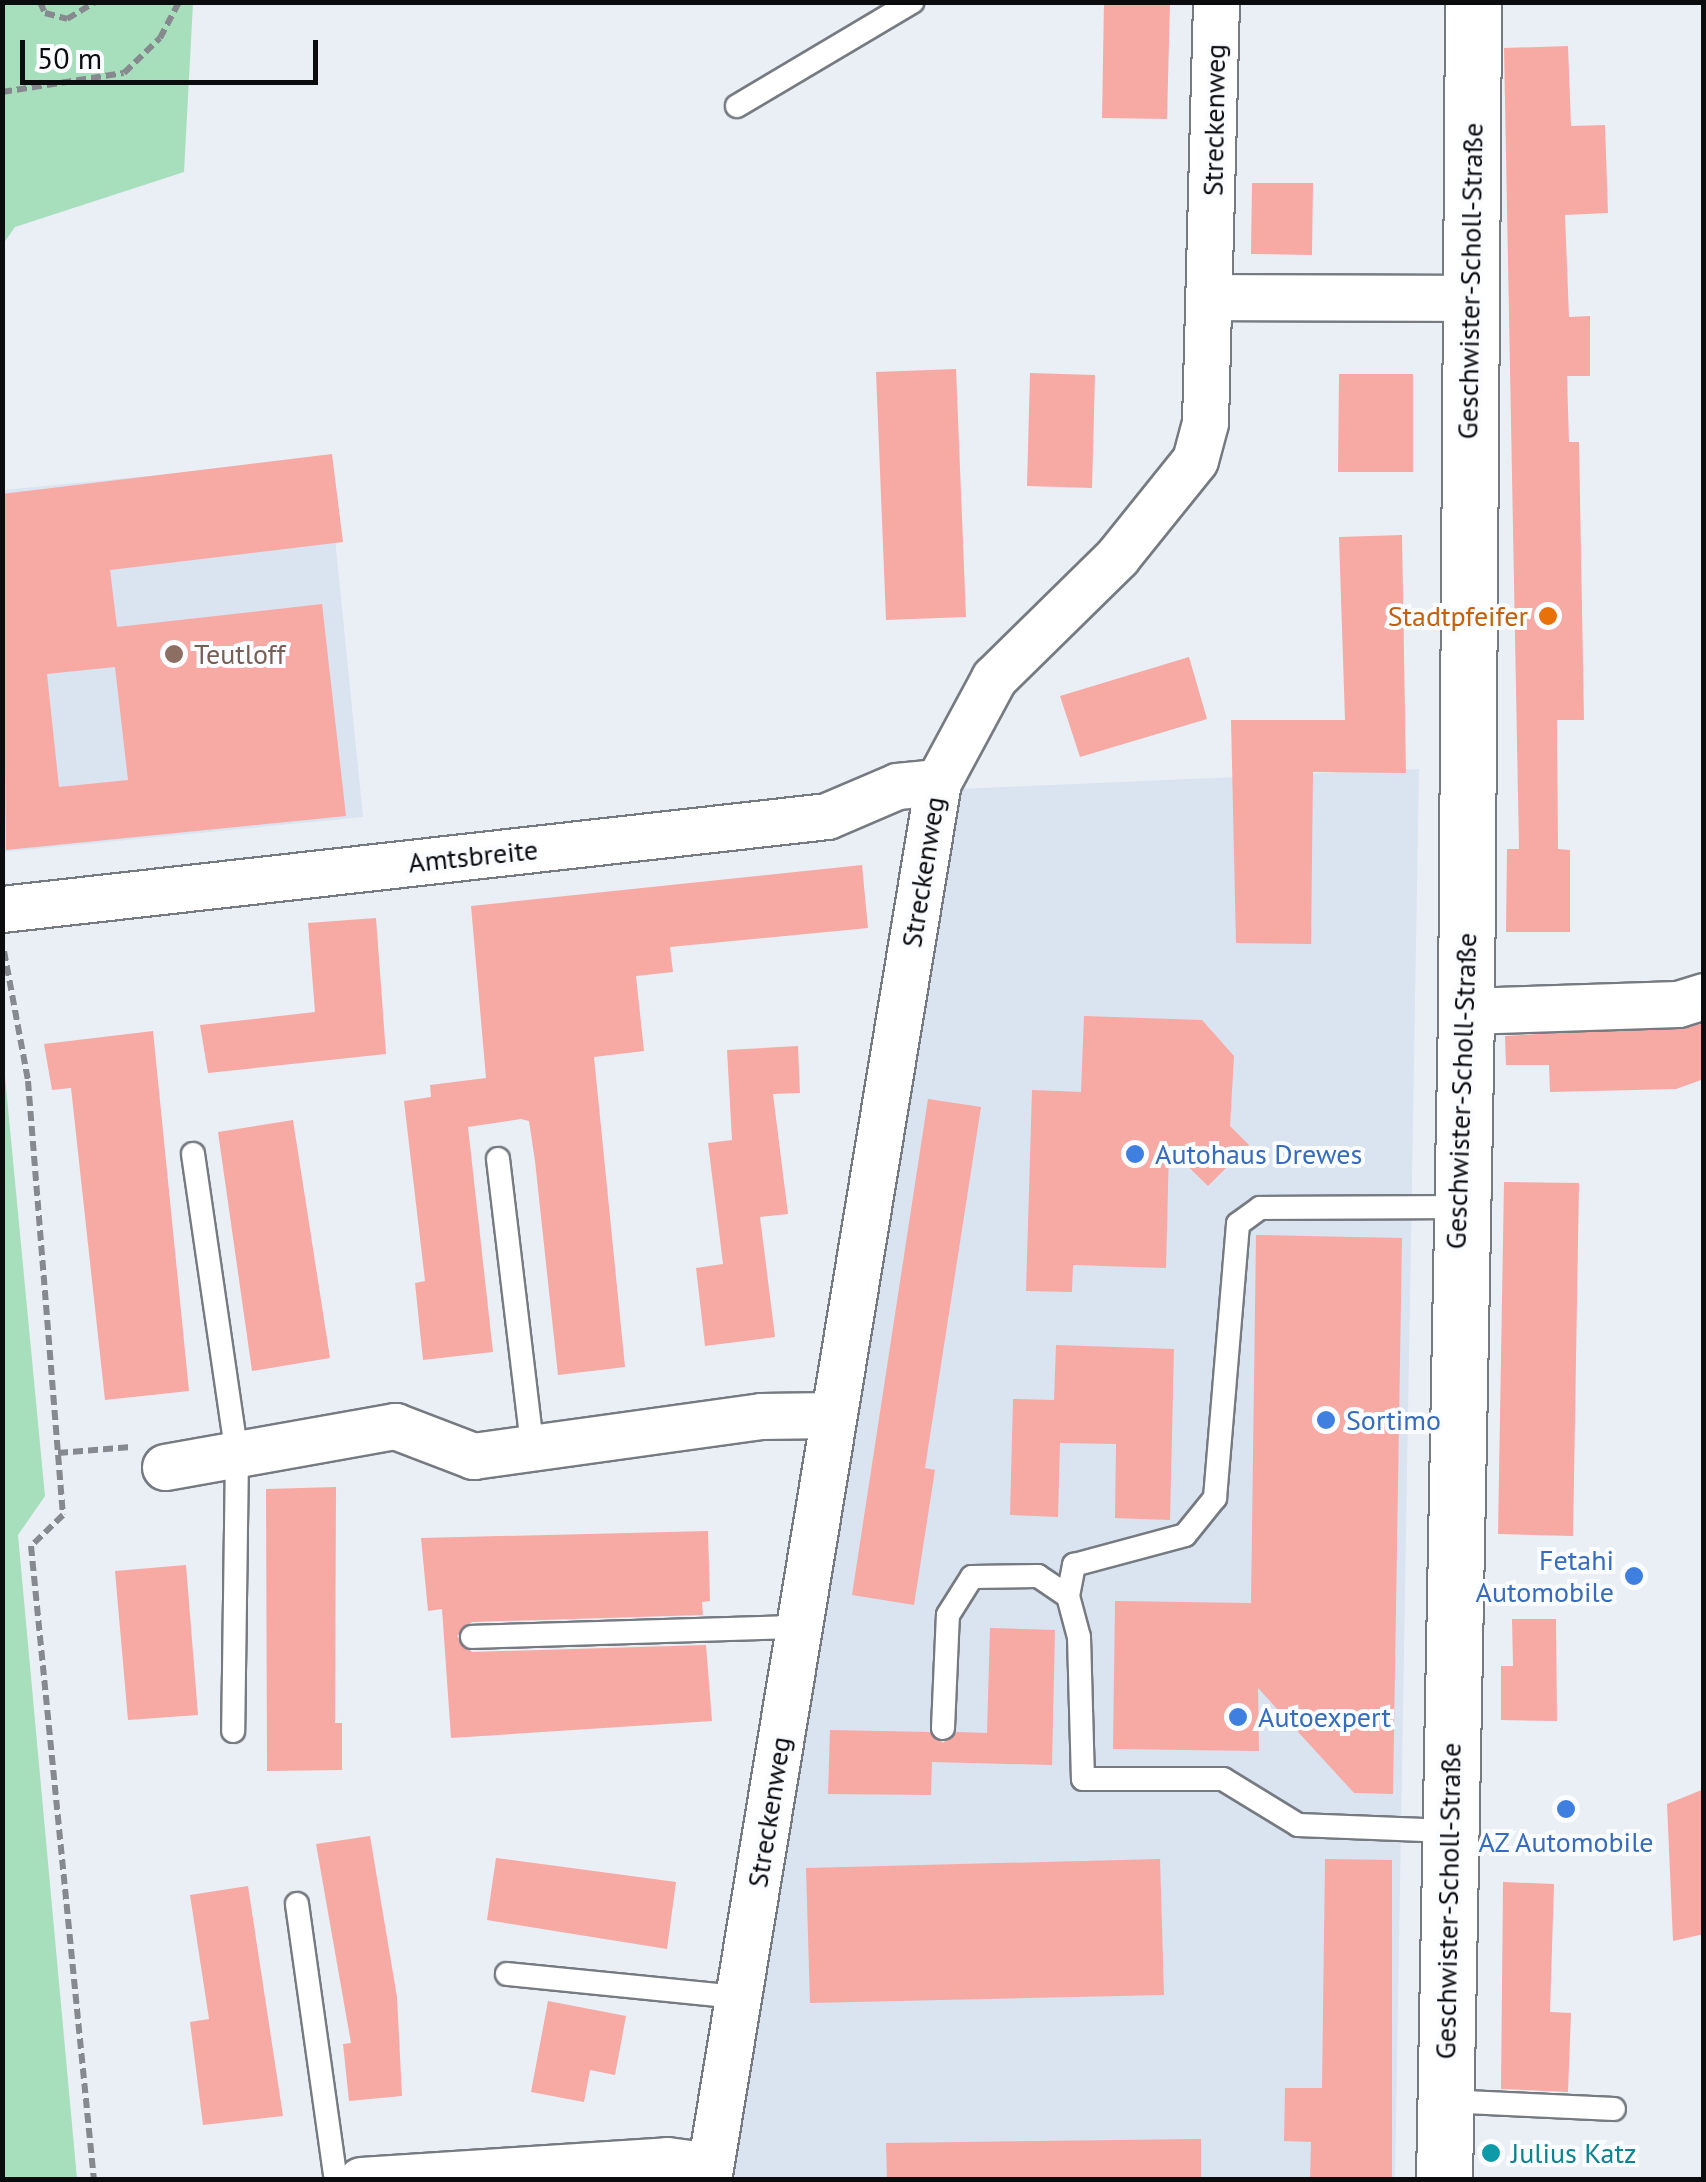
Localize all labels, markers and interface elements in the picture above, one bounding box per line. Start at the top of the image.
scale bar [25,20,322,82]
text: 50 m [37,38,102,77]
street label: Streckenweg [1196,44,1232,196]
street label: Geschwister-Scholl-Straße [1450,122,1490,440]
place label: Stadtpfeifer [1388,599,1528,633]
marker: Stadtpfeifer [1537,605,1559,627]
place label: Teutloff [194,637,285,671]
marker: Teutloff [163,643,185,665]
street label: Streckenweg [894,794,952,950]
street label: Amtsbreite [407,832,539,880]
street label: Geschwister-Scholl-Straße [1439,932,1483,1250]
place label: Autohaus Drewes [1155,1137,1362,1171]
marker: Autohaus Drewes [1124,1143,1146,1165]
place label: Sortimo [1346,1403,1441,1437]
marker: Sortimo [1315,1409,1337,1431]
place label: Fetahi Automobile [1476,1543,1614,1609]
marker: Fetahi Automobile [1623,1565,1645,1587]
place label: Autoexpert [1258,1700,1391,1734]
marker: Autoexpert [1227,1706,1249,1728]
street label: Streckenweg [740,1734,798,1890]
street label: Geschwister-Scholl-Straße [1428,1742,1468,2060]
marker: AZ Automobile [1555,1798,1577,1820]
place label: AZ Automobile [1477,1825,1655,1859]
place label: Julius Katz [1511,2136,1636,2170]
marker: Julius Katz [1480,2142,1502,2164]

